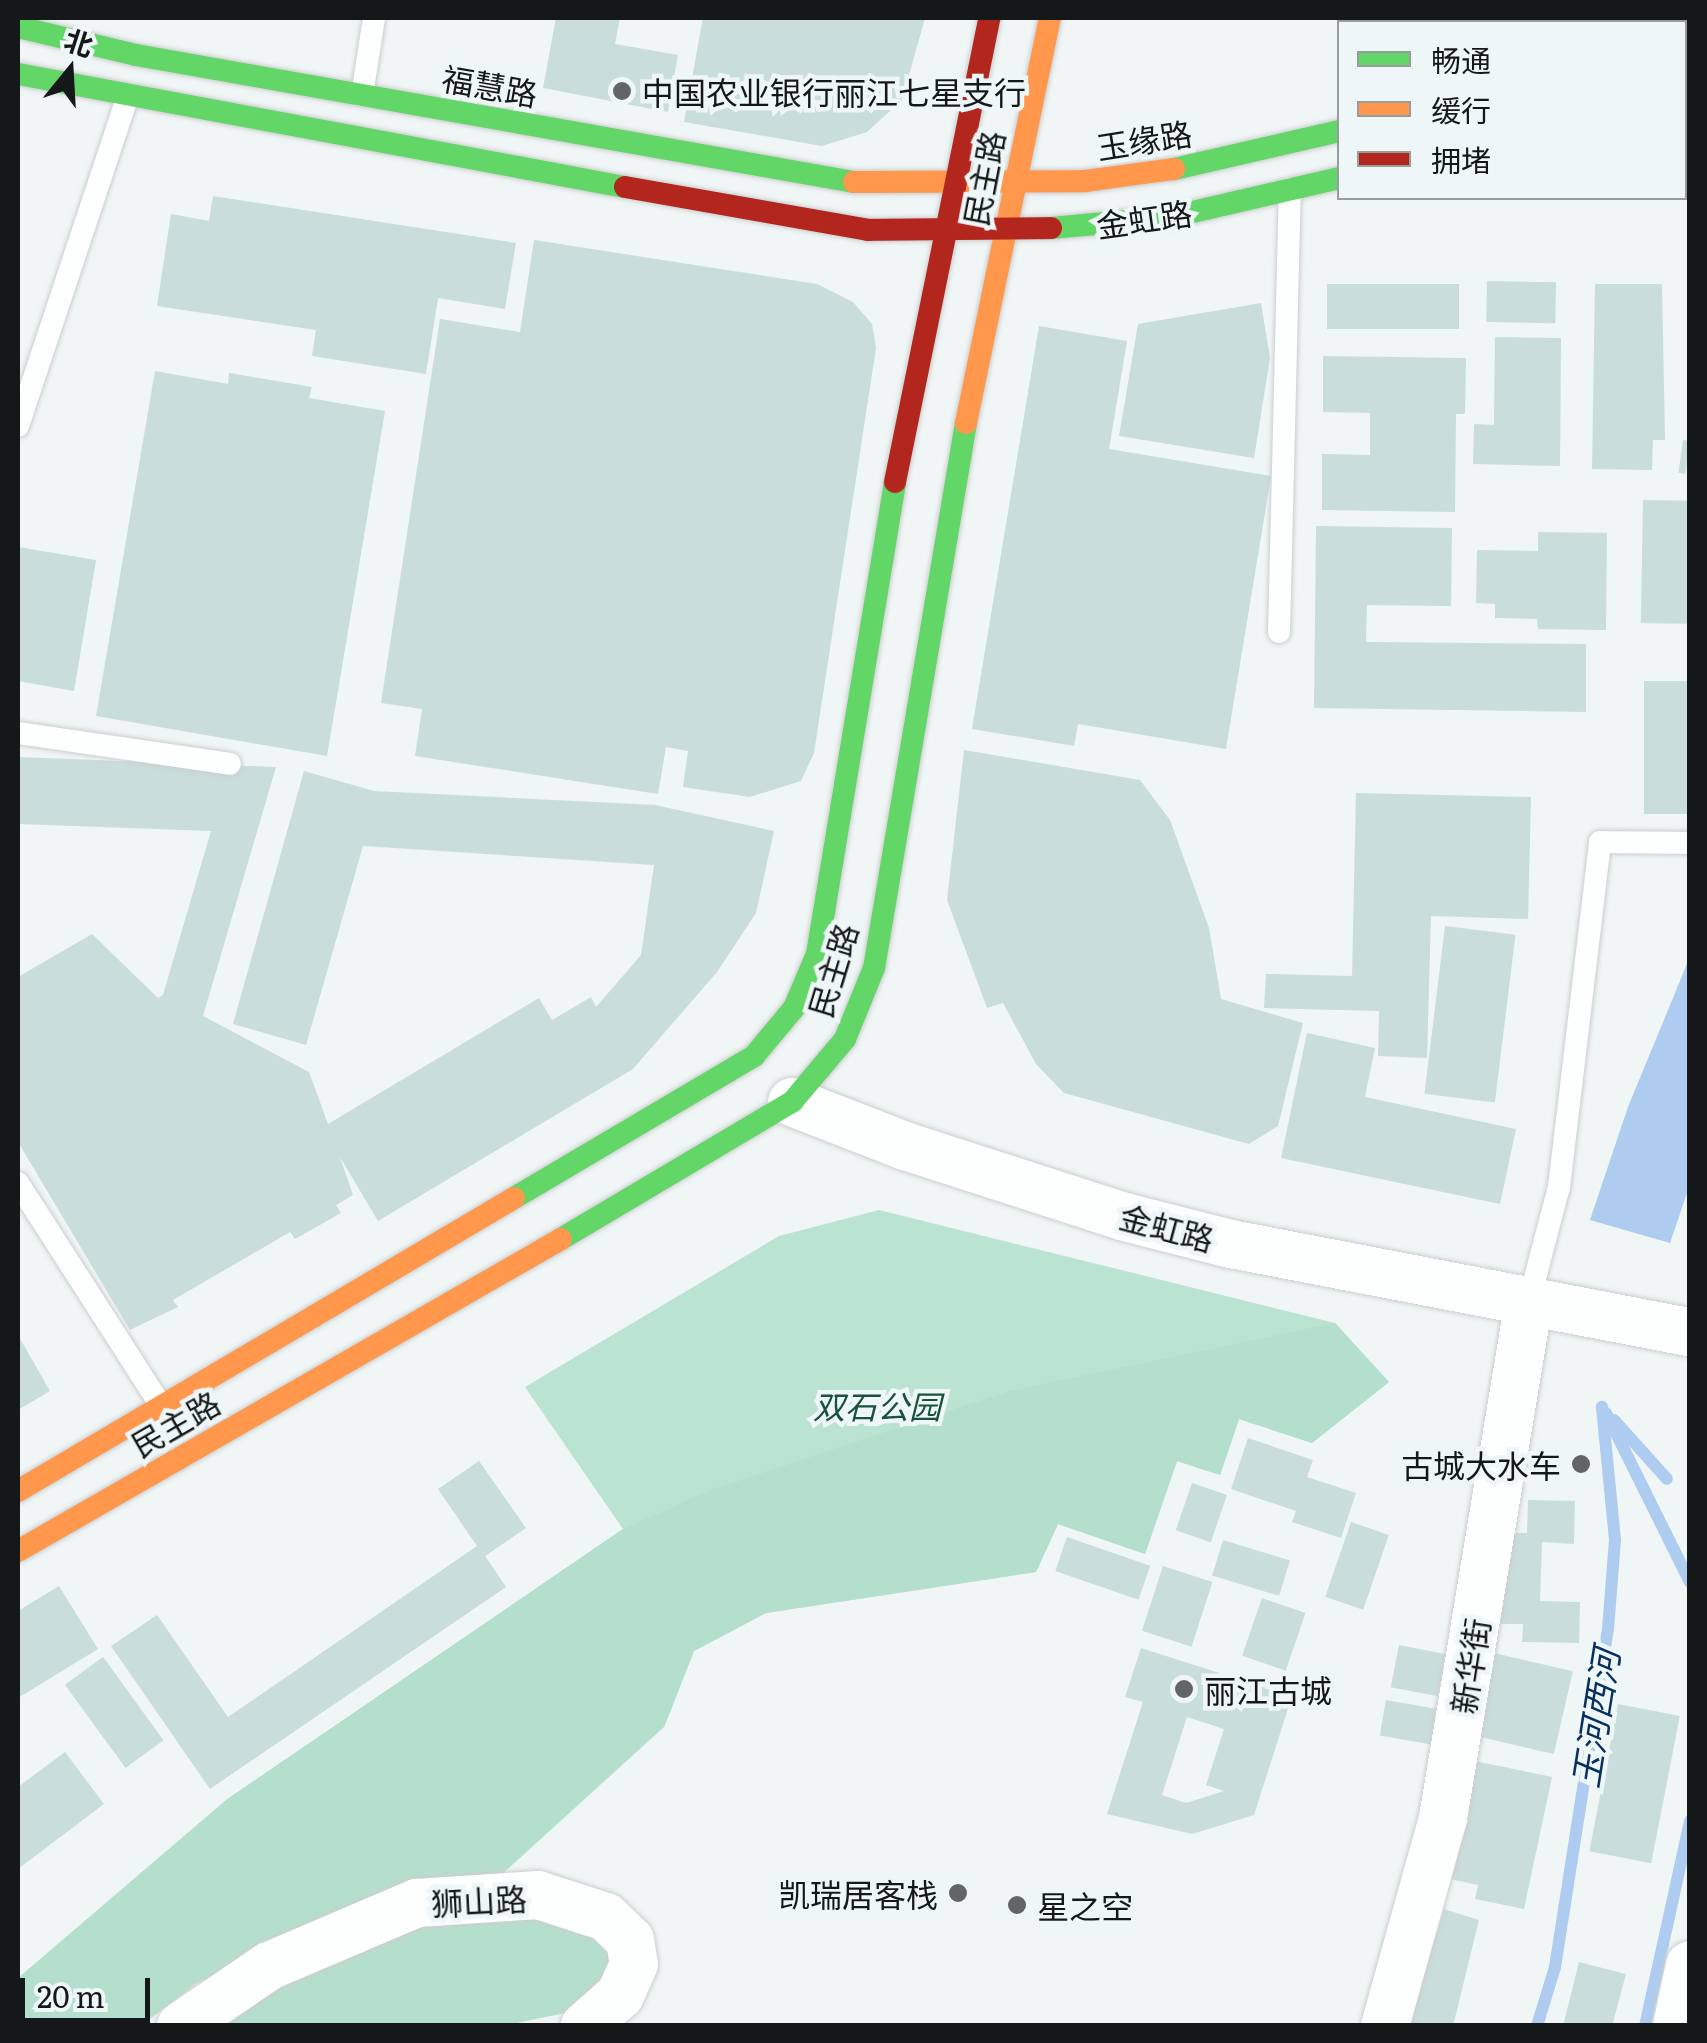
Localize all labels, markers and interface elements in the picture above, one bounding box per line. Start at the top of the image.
text: 北 [59,17,99,66]
north arrow [20,20,120,120]
legend [1337,20,1687,200]
text: 畅通 [1431,37,1491,81]
street label: 福慧路 [439,58,541,112]
place label: 中国农业银行丽江七星支行 [642,72,1026,110]
marker: 中国农业银行丽江七星支行 [611,80,633,102]
text: 缓行 [1431,87,1491,131]
street label: 玉缘路 [1094,113,1194,165]
street label: 民主路 [955,127,1011,229]
text: 拥堵 [1431,137,1491,181]
street label: 金虹路 [1094,192,1194,244]
street label: 民主路 [800,918,864,1022]
street label: 金虹路 [1116,1196,1218,1258]
street label: 民主路 [124,1382,226,1464]
park label: 双石公园 [813,1386,941,1424]
place label: 古城大水车 [1401,1445,1561,1483]
marker: 古城大水车 [1570,1453,1592,1475]
street label: 新华街 [1443,1616,1495,1716]
water label: 玉河西河 [1562,1646,1626,1790]
place label: 丽江古城 [1204,1670,1332,1708]
marker: 丽江古城 [1173,1678,1195,1700]
place label: 凯瑞居客栈 [778,1874,938,1912]
street label: 狮山路 [430,1878,528,1922]
marker: 凯瑞居客栈 [947,1882,969,1904]
place label: 星之空 [1037,1886,1133,1924]
marker: 星之空 [1006,1894,1028,1916]
scale bar [25,1958,155,2020]
text: 20 m [37,1973,105,2017]

